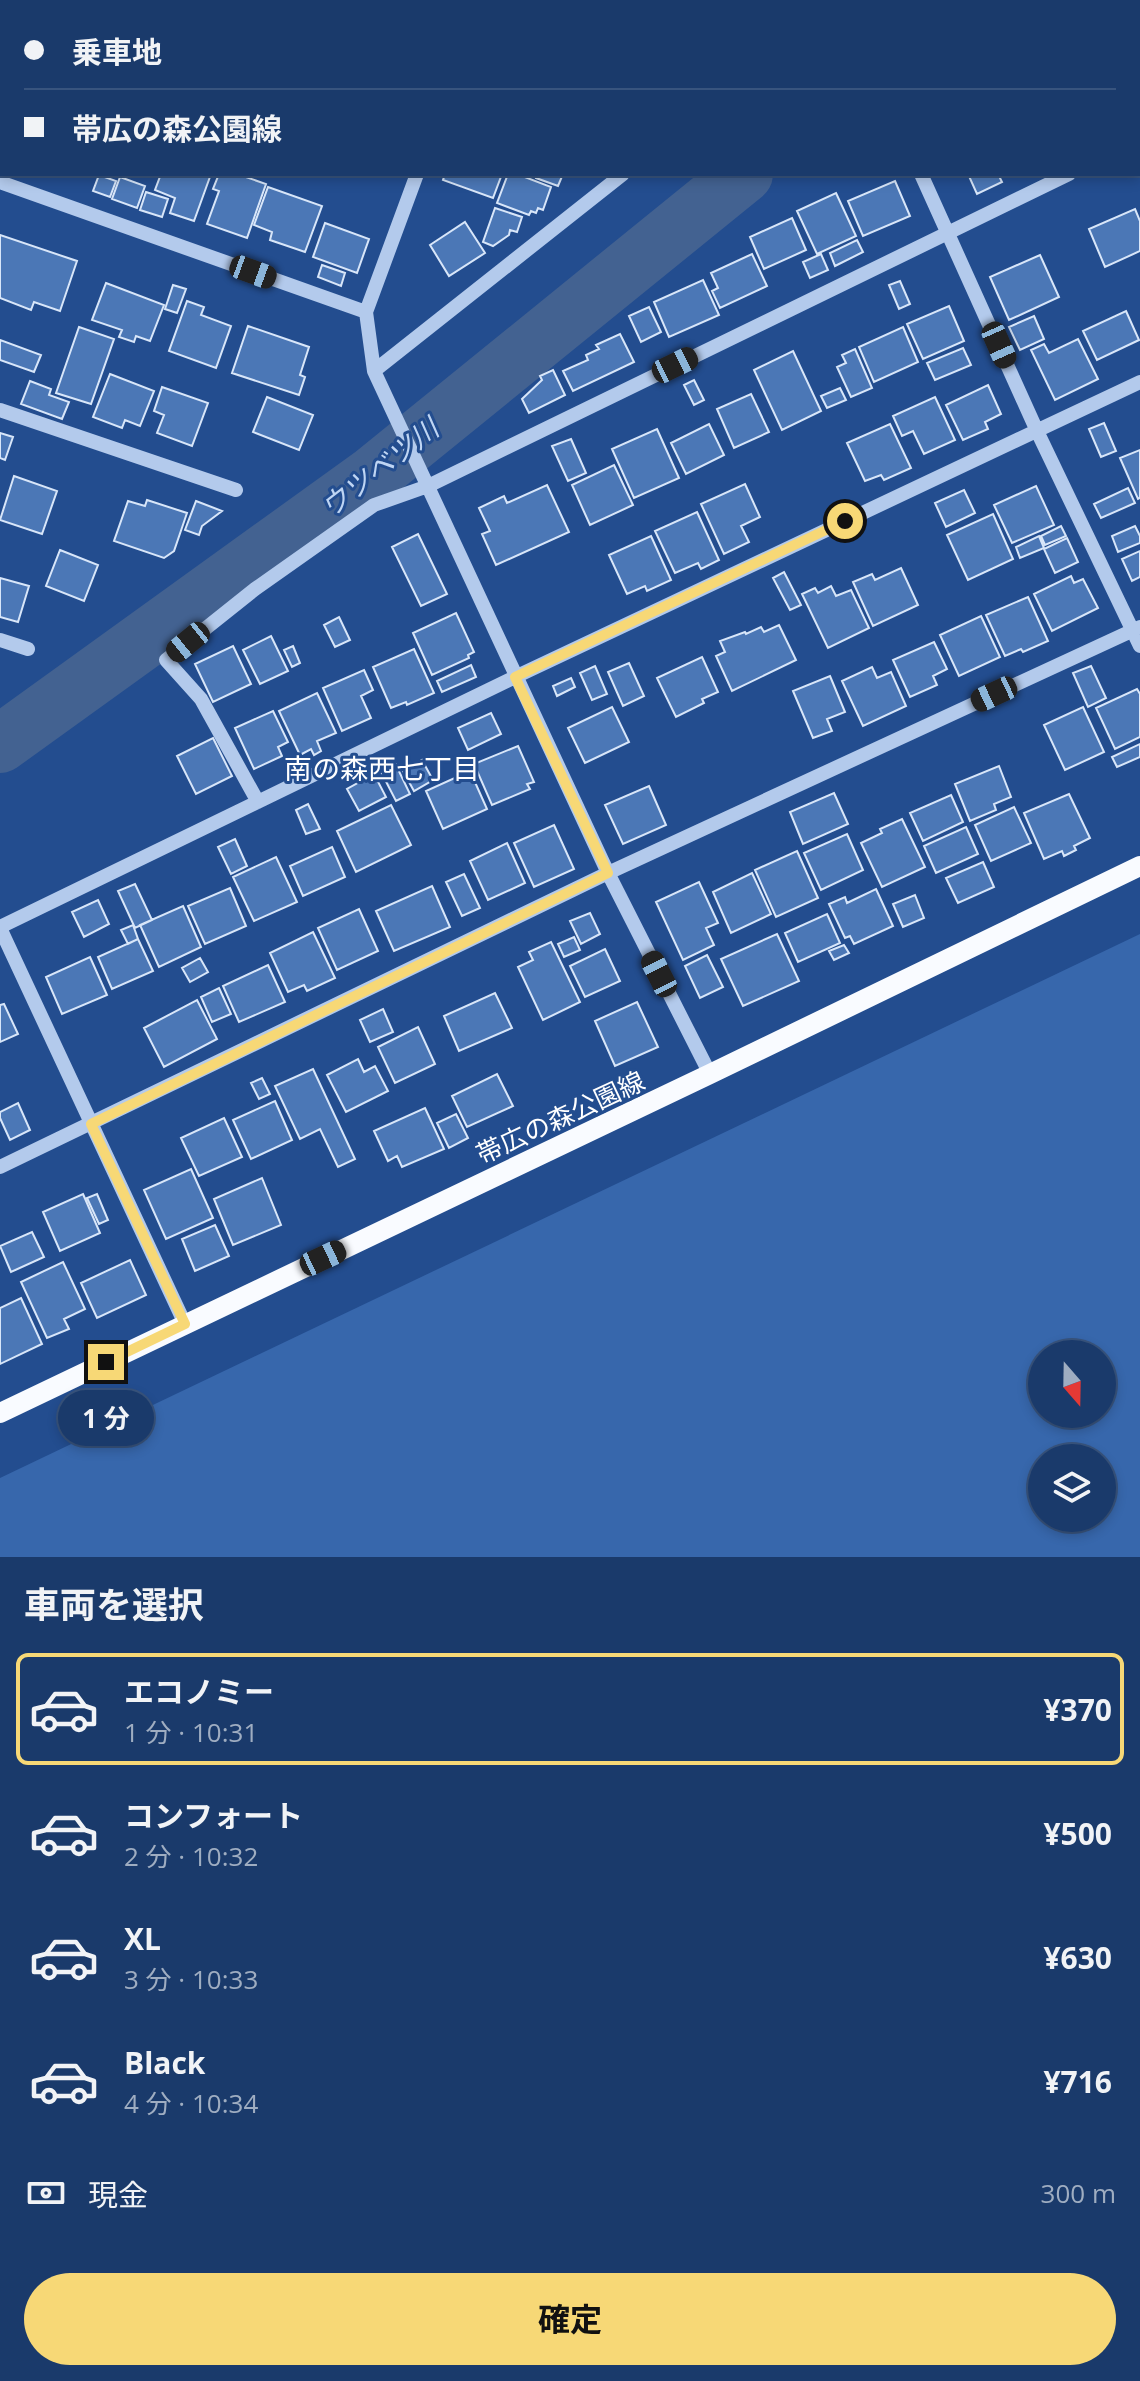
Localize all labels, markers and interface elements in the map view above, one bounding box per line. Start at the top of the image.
text: 乗車地 [72,31,162,72]
text: 帯広の森公園線 [72,108,282,149]
car [226,253,280,291]
car [978,318,1020,372]
car [648,344,702,386]
water label: ウツベツ川 [312,407,448,525]
route start [827,503,863,539]
car [162,618,214,666]
car [967,673,1021,715]
district label: 南の森西七丁目 [284,749,480,787]
car [637,947,681,1001]
street label: 帯広の森公園線 [470,1062,650,1172]
car [296,1237,350,1279]
north arrow [1028,1340,1116,1428]
map controls [1028,1340,1116,1532]
route end [88,1344,124,1380]
callout: 1 分 [58,1390,154,1446]
text: 1 分 [82,1400,130,1436]
button: layers [1028,1444,1116,1532]
text: 車両を選択 [24,1580,204,1629]
text: エコノミー [124,1671,274,1712]
icon: car [28,1673,100,1745]
text: ¥370 [1043,1689,1112,1730]
text: 1 分 · 10:31 [124,1714,258,1750]
text: コンフォート [124,1795,303,1836]
icon: car [28,1797,100,1869]
text: ¥500 [1043,1813,1112,1854]
text: 2 分 · 10:32 [124,1838,258,1874]
text: XL [124,1918,161,1959]
icon: car [28,1921,100,1993]
text: ¥630 [1043,1937,1112,1978]
text: 3 分 · 10:33 [124,1961,258,1997]
text: Black [124,2042,205,2083]
icon: car [28,2045,100,2117]
text: ¥716 [1043,2061,1112,2102]
text: 4 分 · 10:34 [124,2085,258,2121]
icon: cash [24,2171,68,2215]
text: 現金 [88,2174,148,2215]
text: 300 m [1041,2175,1116,2211]
button: 確定 [24,2273,1116,2365]

